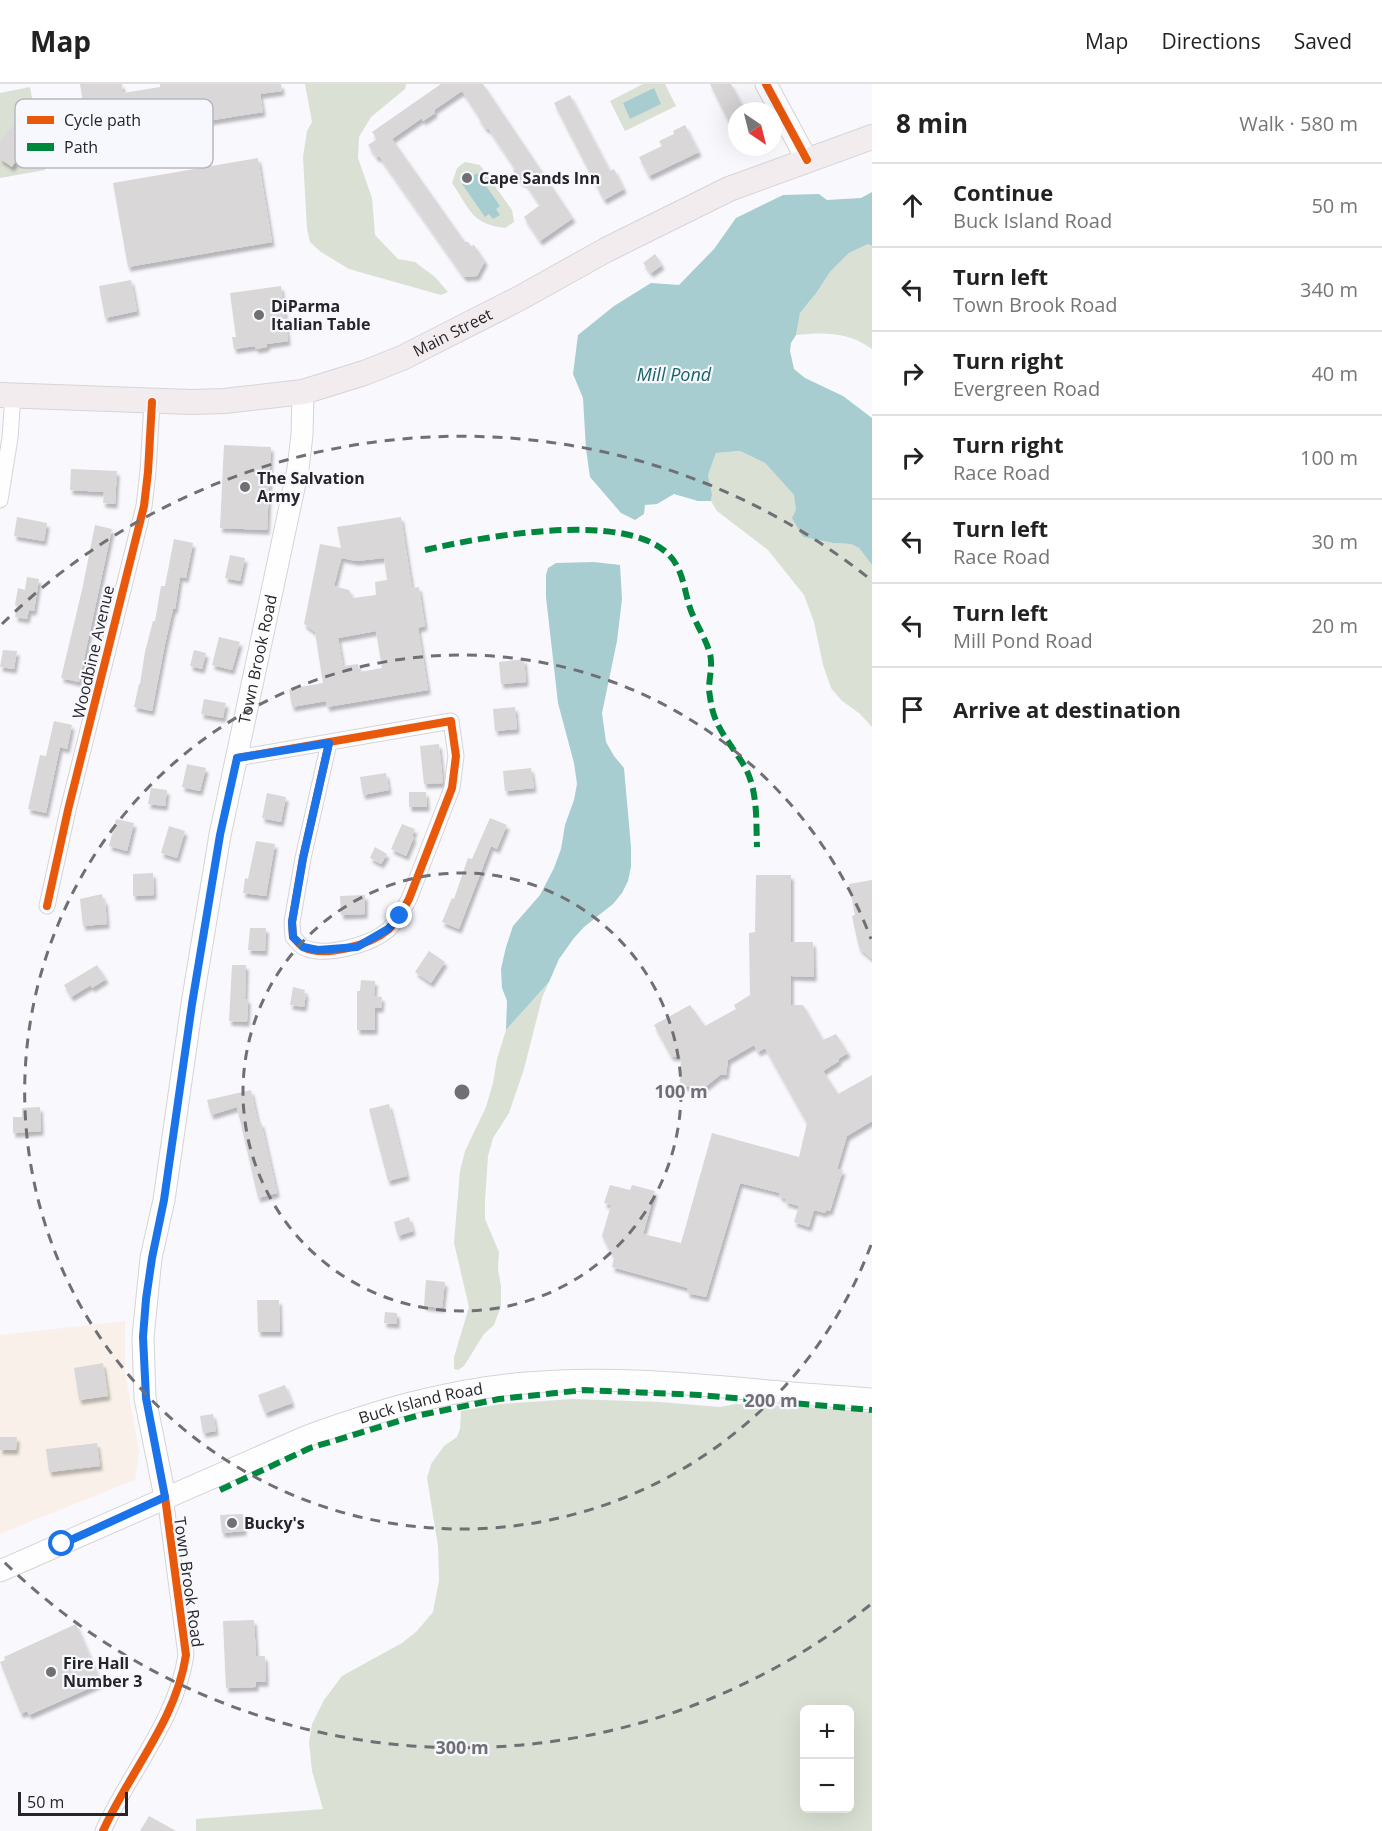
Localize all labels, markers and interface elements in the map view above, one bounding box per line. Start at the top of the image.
text: Map [30,22,91,60]
text: Map [1085,27,1128,55]
text: Directions [1161,27,1261,55]
text: Saved [1294,27,1352,55]
legend [15,99,213,168]
north arrow [728,102,782,156]
text: 8 min [896,105,968,141]
text: Cycle path [64,109,141,131]
text: Walk · 580 m [1239,110,1358,137]
text: Path [64,136,98,158]
place label: Cape Sands Inn [479,167,600,189]
marker: Cape Sands Inn [460,171,474,185]
text: Continue [953,177,1053,207]
icon: ahead [896,189,929,222]
text: 50 m [1311,192,1358,219]
text: Buck Island Road [953,207,1112,234]
text: Turn left [953,261,1048,291]
icon: left [896,273,929,306]
text: 340 m [1300,276,1358,303]
text: Town Brook Road [953,291,1118,318]
place label: DiParma Italian Table [271,295,370,335]
street label: Main Street [409,303,496,362]
marker: DiParma Italian Table [252,308,266,322]
text: Turn right [953,345,1064,375]
icon: right [896,357,929,390]
text: 40 m [1311,360,1358,387]
water label: Mill Pond [637,362,712,386]
text: Evergreen Road [953,375,1100,402]
text: Turn right [953,429,1064,459]
icon: right [896,441,929,474]
text: 100 m [1300,444,1358,471]
text: Race Road [953,459,1050,486]
place label: The Salvation Army [257,467,365,507]
marker: The Salvation Army [238,480,252,494]
text: Turn left [953,513,1048,543]
icon: left [896,525,929,558]
text: 30 m [1311,528,1358,555]
text: Race Road [953,543,1050,570]
street label: Woodbine Avenue [67,583,119,721]
street label: Town Brook Road [233,592,282,726]
text: Turn left [953,597,1048,627]
icon: left [896,609,929,642]
text: 20 m [1311,612,1358,639]
text: Mill Pond Road [953,627,1093,654]
icon: arrive [896,693,929,726]
text: Arrive at destination [953,694,1181,724]
route end [386,902,412,928]
text: 100 m [654,1079,708,1103]
centre of rings [452,1082,472,1102]
street label: Buck Island Road [356,1377,484,1429]
text: 200 m [744,1388,798,1412]
place label: Bucky's [244,1512,305,1534]
street label: Town Brook Road [169,1515,209,1649]
marker: Bucky's [225,1516,239,1530]
route start [48,1530,74,1556]
place label: Fire Hall Number 3 [63,1652,142,1692]
marker: Fire Hall Number 3 [44,1665,58,1679]
map controls [800,1705,854,1813]
button: + [800,1705,854,1759]
text: 300 m [435,1735,489,1759]
button: − [800,1759,854,1813]
scale bar [18,1789,128,1816]
text: 50 m [27,1791,64,1813]

